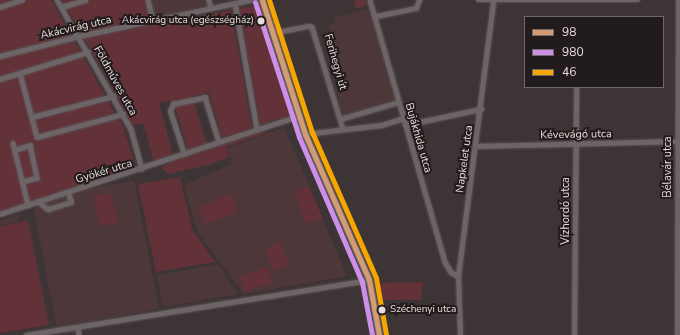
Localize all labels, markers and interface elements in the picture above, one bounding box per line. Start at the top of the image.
street label: Akácvirág utca [39,13,113,43]
place label: Akácvirág utca (egészségház) [122,15,254,27]
marker: Akácvirág utca (egészségház) [256,16,266,26]
legend [524,16,664,88]
text: 98 [562,24,576,40]
street label: Ferihegyi út [321,32,349,92]
street label: Földműves utca [90,44,140,118]
text: 980 [562,44,584,60]
text: 46 [562,64,576,80]
street label: Bujákhida utca [402,101,434,175]
street label: Napkelet utca [454,124,476,194]
street label: Kévevágó utca [540,128,612,142]
street label: Bélavár utca [661,136,675,198]
street label: Gyökér utca [74,157,134,187]
street label: Vízhordó utca [559,177,573,245]
place label: Széchenyi utca [390,304,456,316]
marker: Széchenyi utca [377,305,387,315]

